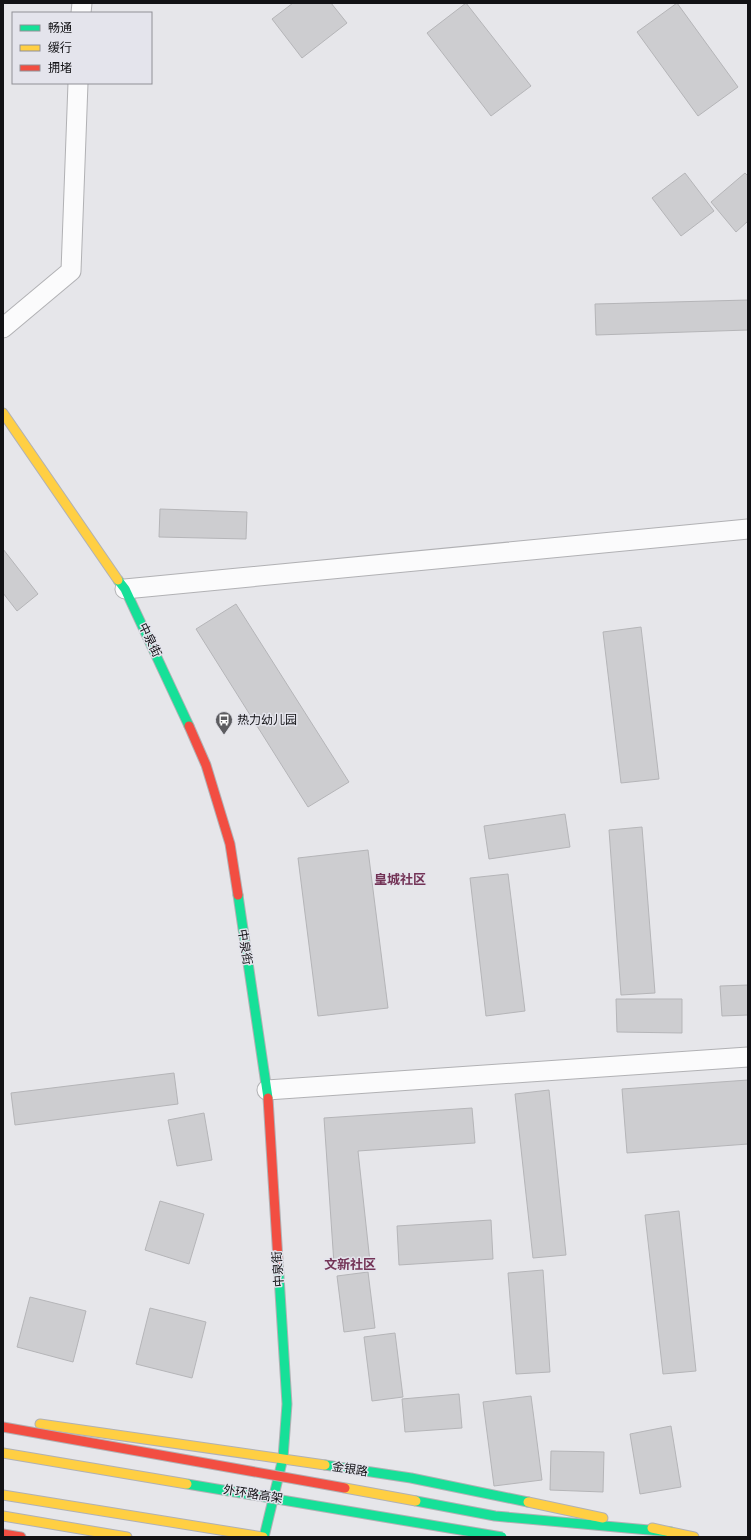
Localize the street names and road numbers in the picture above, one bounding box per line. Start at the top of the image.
street label: 中泉街 [135,620,165,660]
street label: 中泉街 [234,928,256,966]
street label: 中泉街 [269,1250,287,1288]
street label: 金银路 [331,1458,369,1480]
street label: 外环路高架 [222,1481,284,1507]

